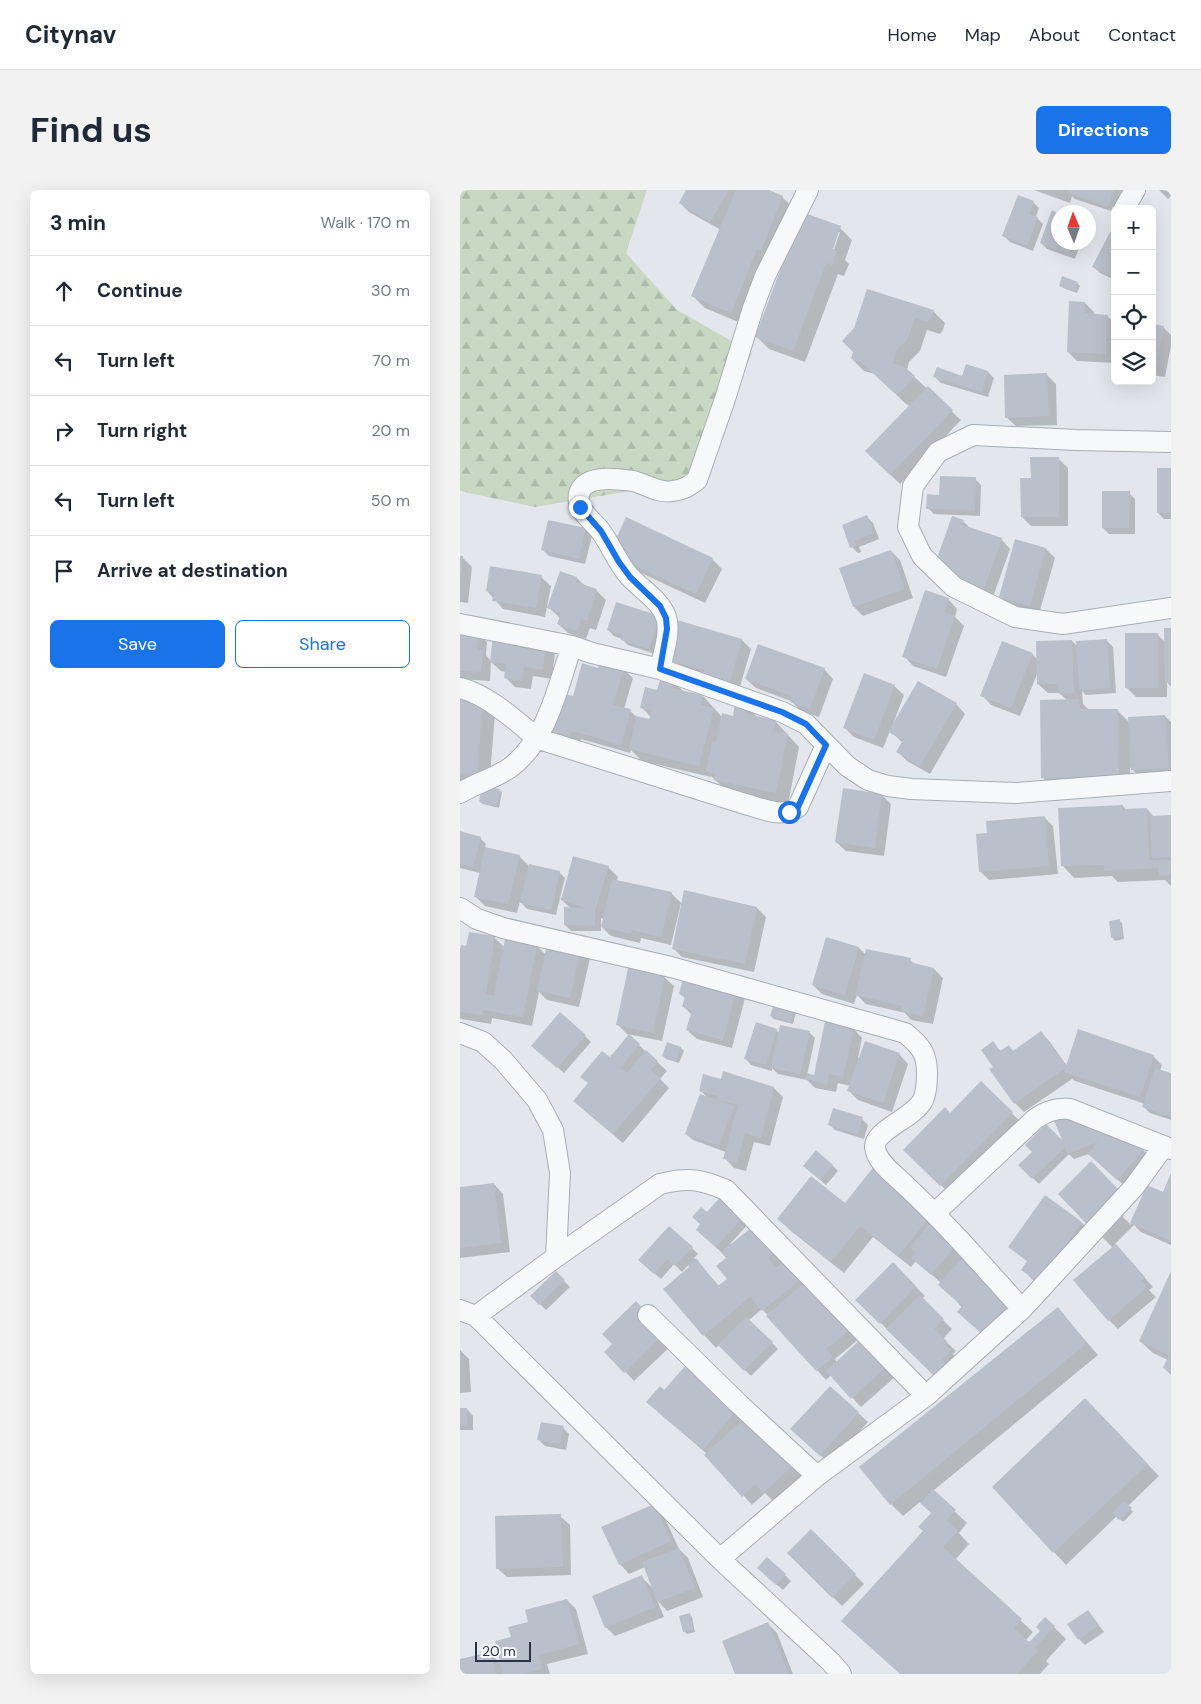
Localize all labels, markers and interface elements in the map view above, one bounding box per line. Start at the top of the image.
text: Citynav [25,19,116,50]
text: Home [887,23,937,47]
text: Map [965,23,1001,47]
text: About [1029,23,1080,47]
text: Contact [1108,23,1176,47]
button: Directions [1036,106,1171,154]
text: Find us [30,107,152,153]
north arrow [1051,205,1096,250]
map controls [1111,205,1156,385]
button: + [1111,205,1156,250]
text: 3 min [50,209,106,237]
text: Walk · 170 m [321,212,410,233]
button: − [1111,250,1156,295]
icon: ahead [50,277,78,305]
text: Continue [97,278,183,303]
text: 30 m [371,280,410,301]
button: locate [1111,295,1156,340]
button: layers [1111,340,1156,385]
icon: left [50,347,78,375]
text: Turn left [97,348,175,373]
text: 70 m [372,350,410,371]
icon: right [50,417,78,445]
text: Turn right [97,418,187,443]
text: 20 m [371,420,410,441]
icon: left [50,487,78,515]
text: Turn left [97,488,175,513]
text: 50 m [371,490,410,511]
route end [569,496,592,519]
icon: arrive [50,557,78,585]
text: Arrive at destination [97,558,288,583]
button: Save [50,620,225,668]
button: Share [235,620,410,668]
route start [778,801,801,824]
scale bar [475,1639,531,1662]
text: 20 m [482,1642,516,1660]

